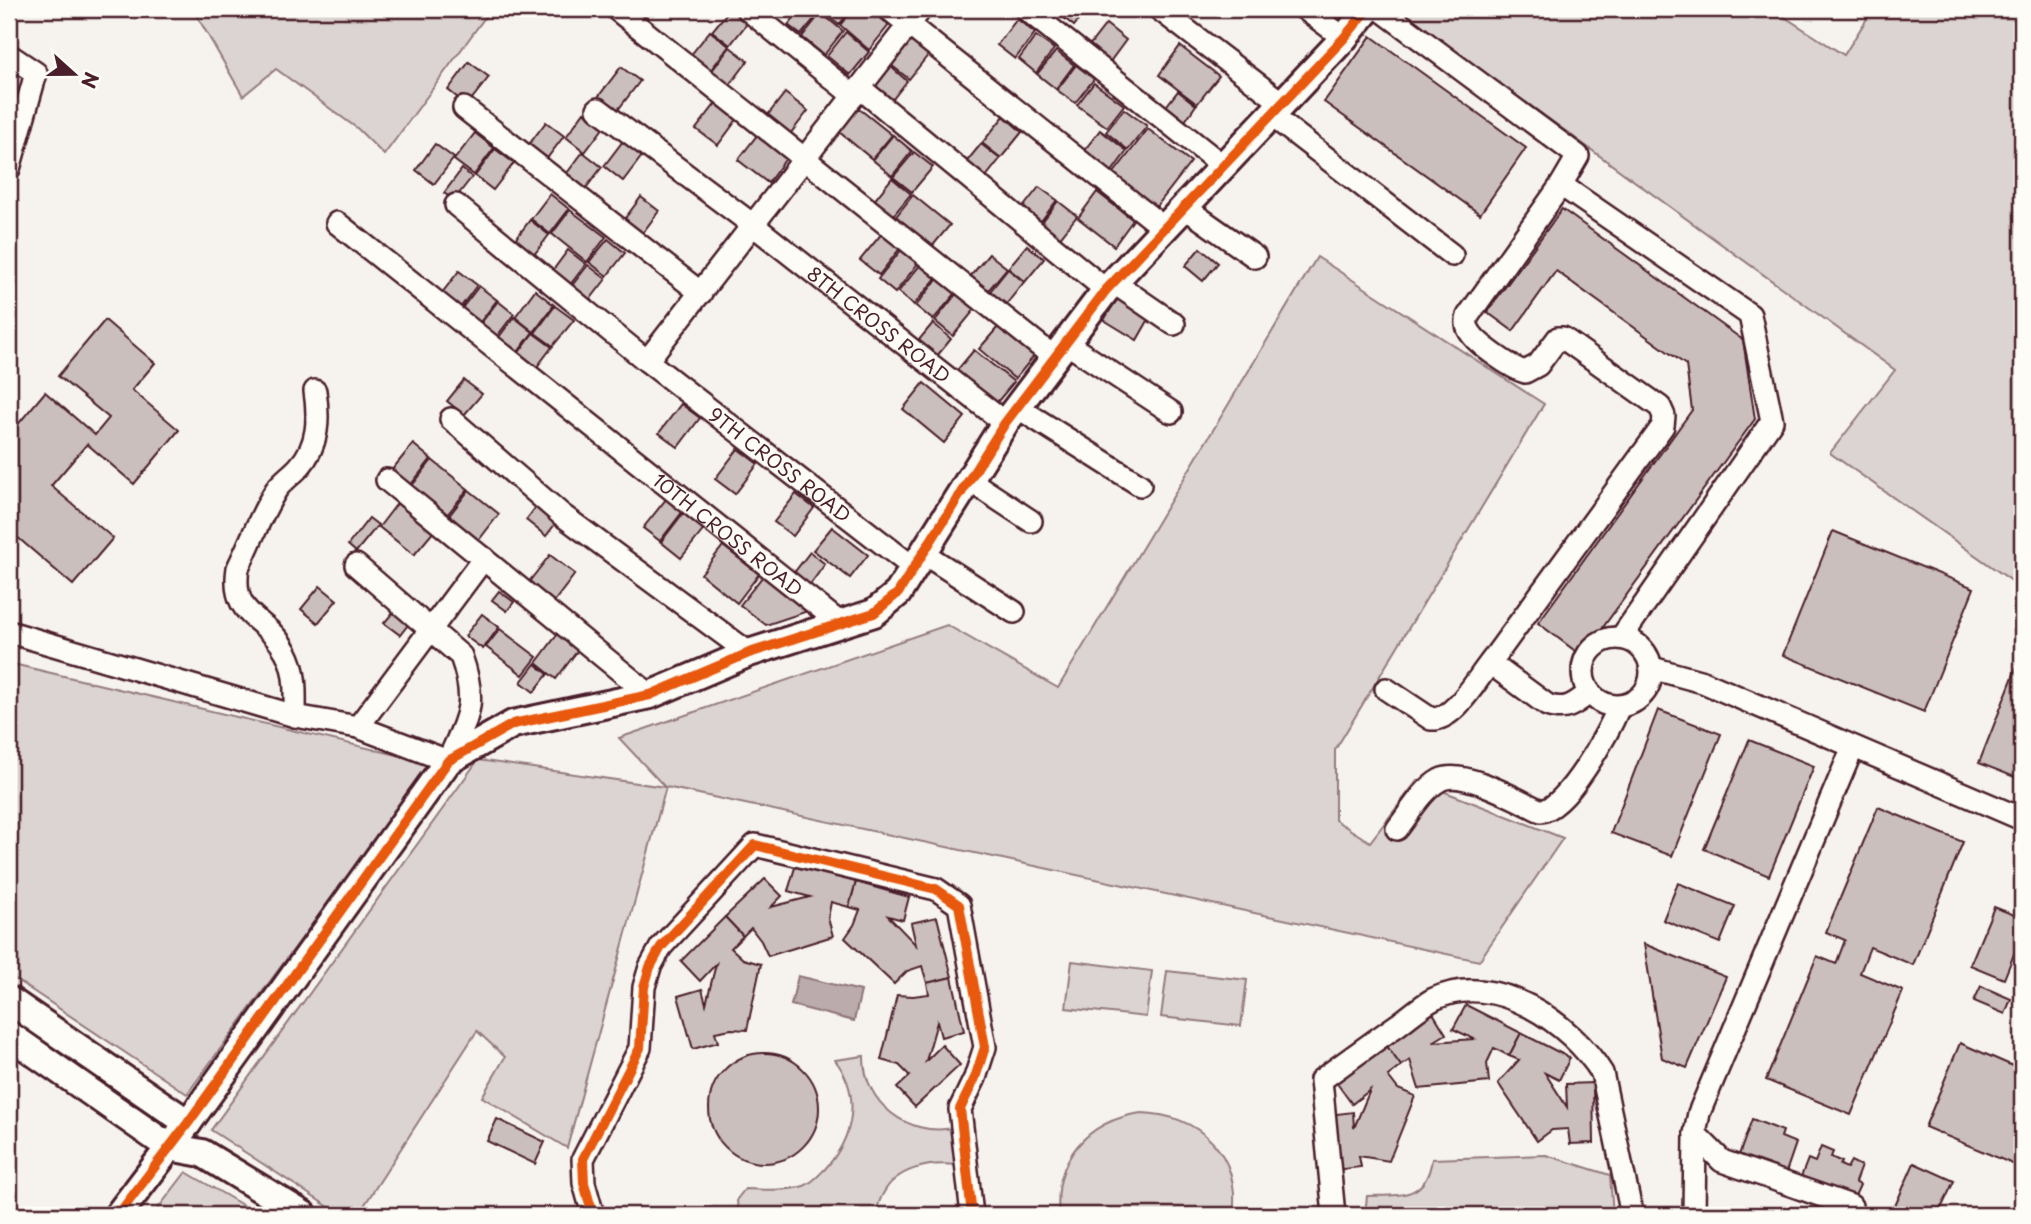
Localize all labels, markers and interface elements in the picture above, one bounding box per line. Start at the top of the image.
north arrow [38,38,108,108]
text: N [75,68,107,92]
street label: 8TH CROSS ROAD [802,259,957,389]
street label: 9TH CROSS ROAD [703,400,857,528]
street label: 10TH CROSS ROAD [647,466,809,603]

